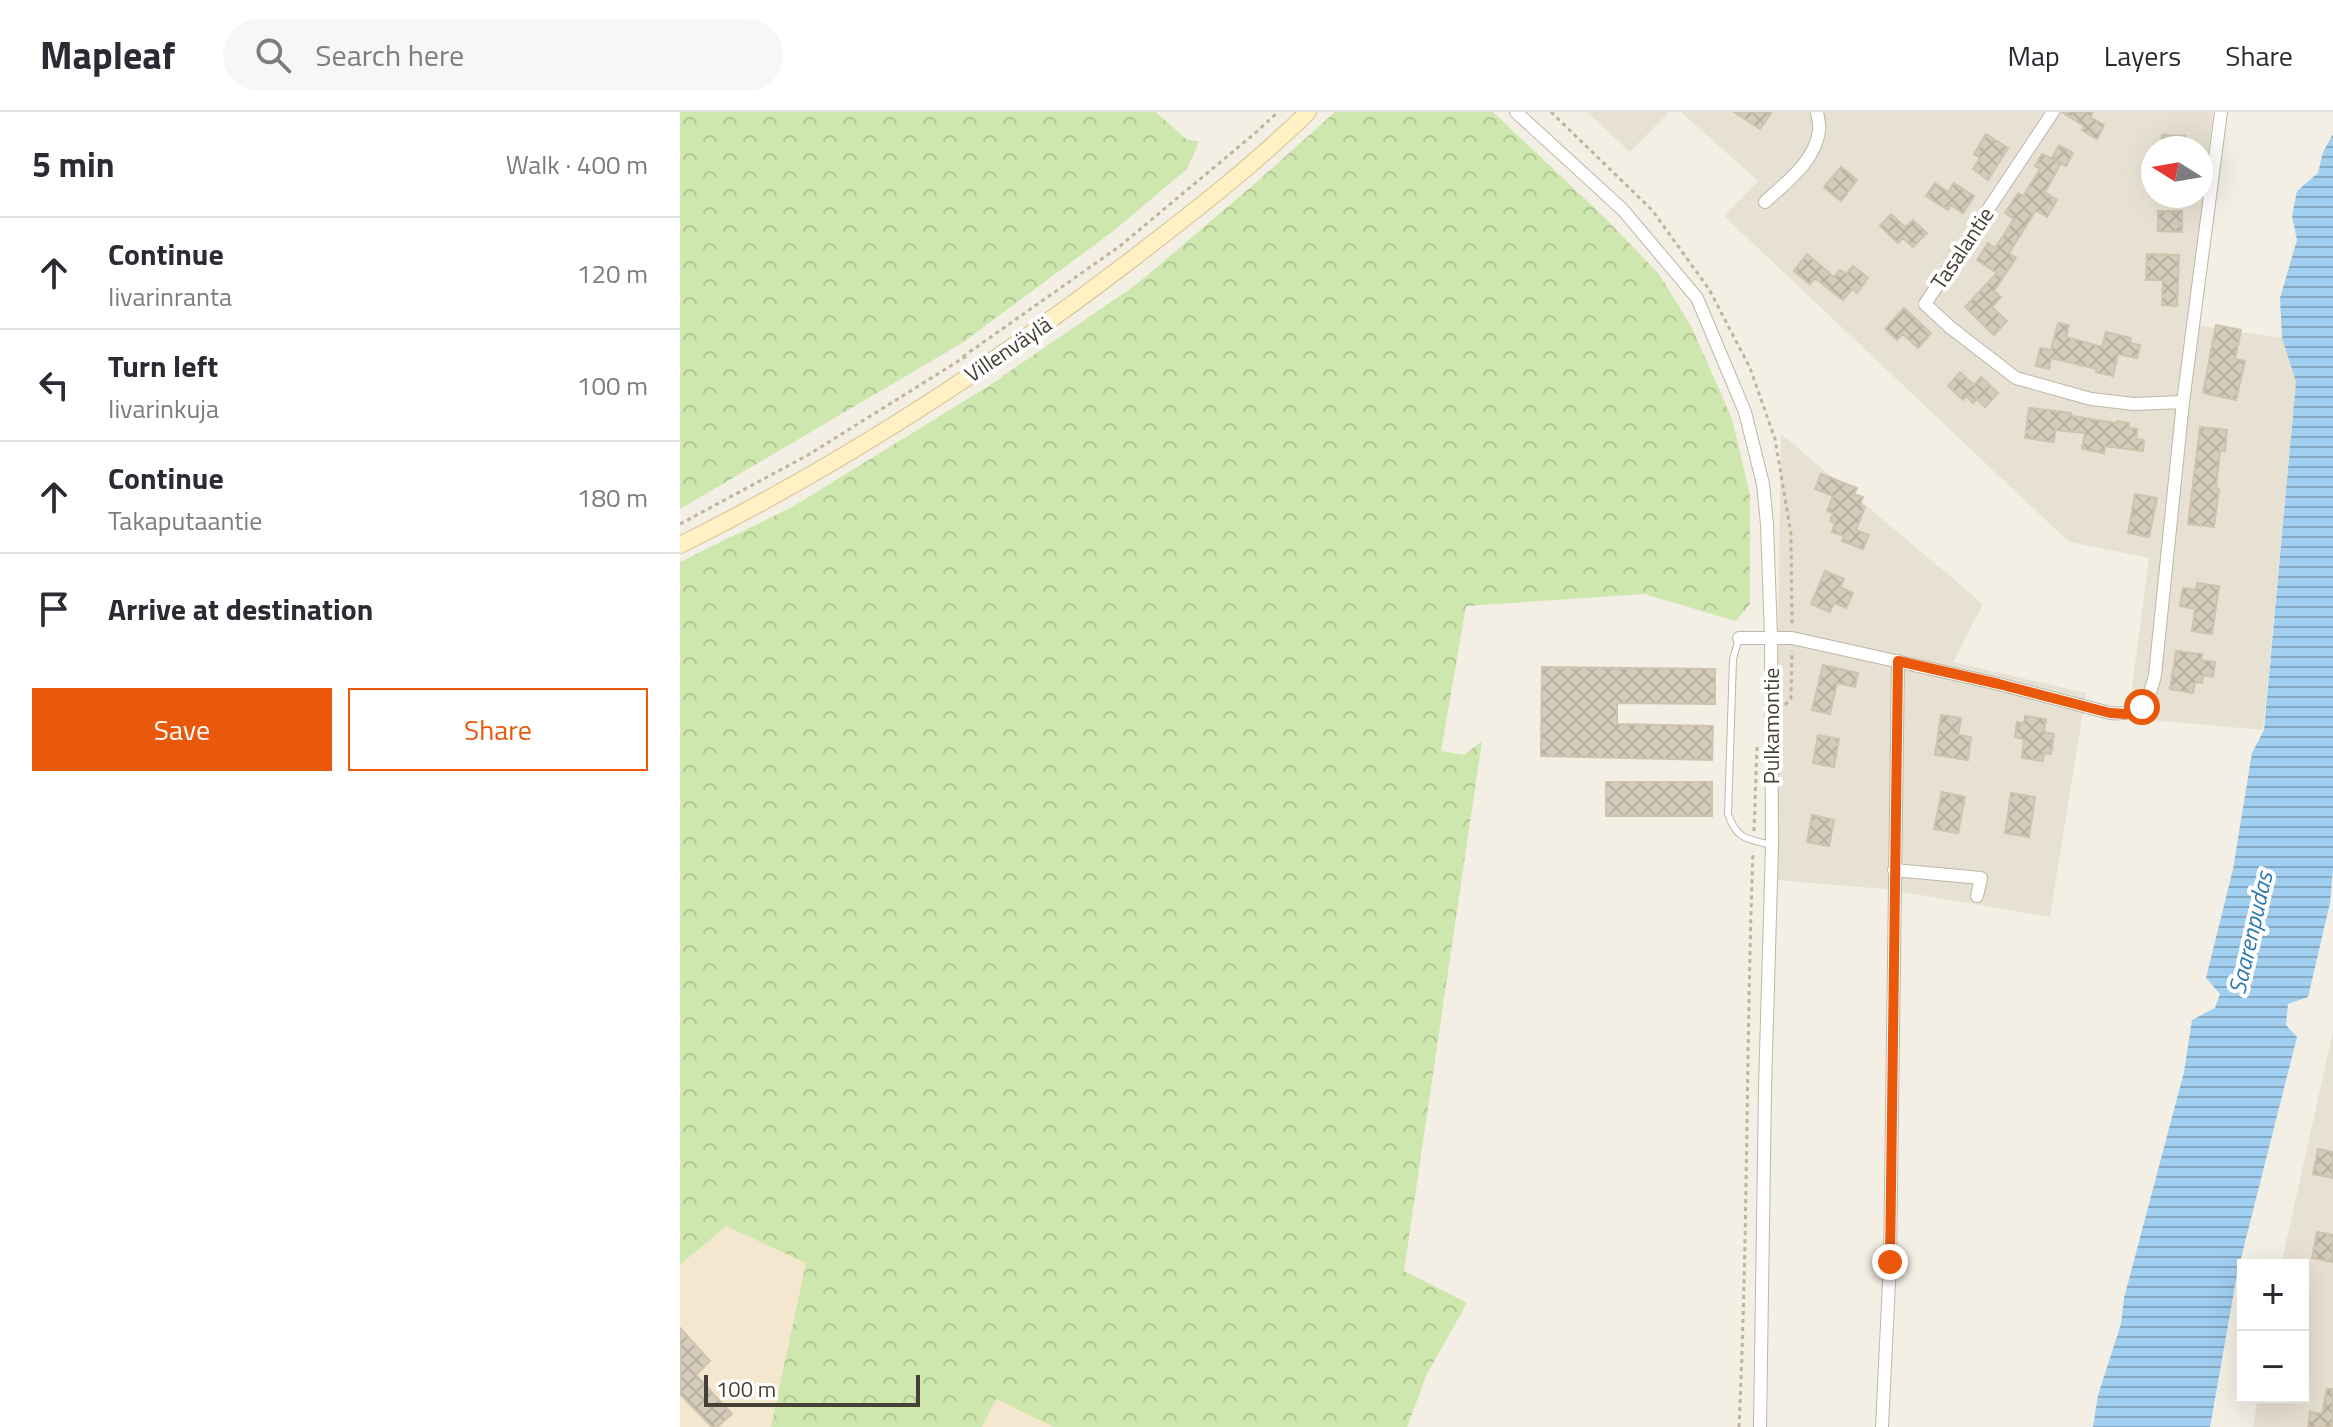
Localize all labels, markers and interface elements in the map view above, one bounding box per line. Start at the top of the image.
search box [223,19,783,91]
text: Mapleaf [40,26,175,84]
text: Search here [315,32,464,78]
icon: search [251,33,295,77]
text: Map [2007,34,2060,77]
text: Layers [2104,34,2181,77]
text: Share [2225,34,2293,77]
north arrow [2141,136,2213,208]
text: 5 min [32,138,115,190]
text: Walk · 400 m [506,145,648,184]
street label: Tasalantie [1922,200,2002,296]
text: Continue [108,231,224,277]
icon: ahead [32,251,76,295]
text: 120 m [577,254,648,293]
text: Iivarinranta [108,277,232,316]
street label: Villenväylä [958,307,1058,391]
text: Turn left [108,343,218,389]
icon: left [32,363,76,407]
text: 100 m [577,366,648,405]
text: Iivarinkuja [108,389,219,428]
text: Continue [108,455,224,501]
icon: ahead [32,475,76,519]
text: 180 m [577,478,648,517]
text: Takaputaantie [108,501,262,540]
text: Arrive at destination [108,586,373,632]
icon: arrive [32,587,76,631]
street label: Pulkamontie [1754,668,1788,784]
button: Save [32,688,332,771]
button: Share [348,688,648,771]
route start [2124,689,2160,725]
water label: Saarenpudas [2218,866,2282,997]
route end [1872,1244,1908,1280]
map controls [2237,1259,2309,1403]
button: + [2237,1259,2309,1331]
button: − [2237,1331,2309,1403]
scale bar [704,1371,920,1407]
text: 100 m [716,1372,776,1406]

